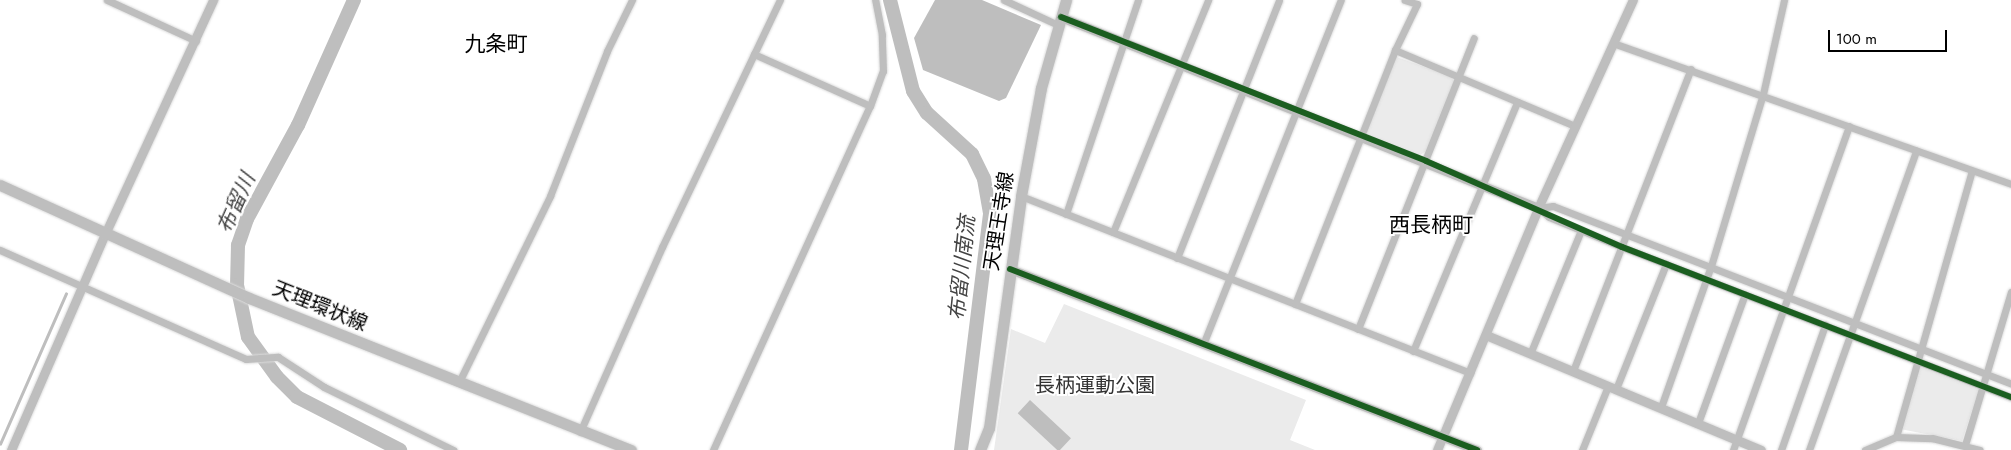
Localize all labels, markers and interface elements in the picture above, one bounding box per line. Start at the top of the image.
scale bar [1831,20,1950,52]
text: 100 m [1836,28,1877,50]
district label: 九条町 [465,31,527,57]
water label: 布留川 [212,169,260,237]
street label: 天理王寺線 [979,170,1019,272]
district label: 西長柄町 [1389,212,1473,238]
water label: 布留川南流 [944,214,980,322]
street label: 天理環状線 [269,276,371,336]
park label: 長柄運動公園 [1035,373,1155,397]

